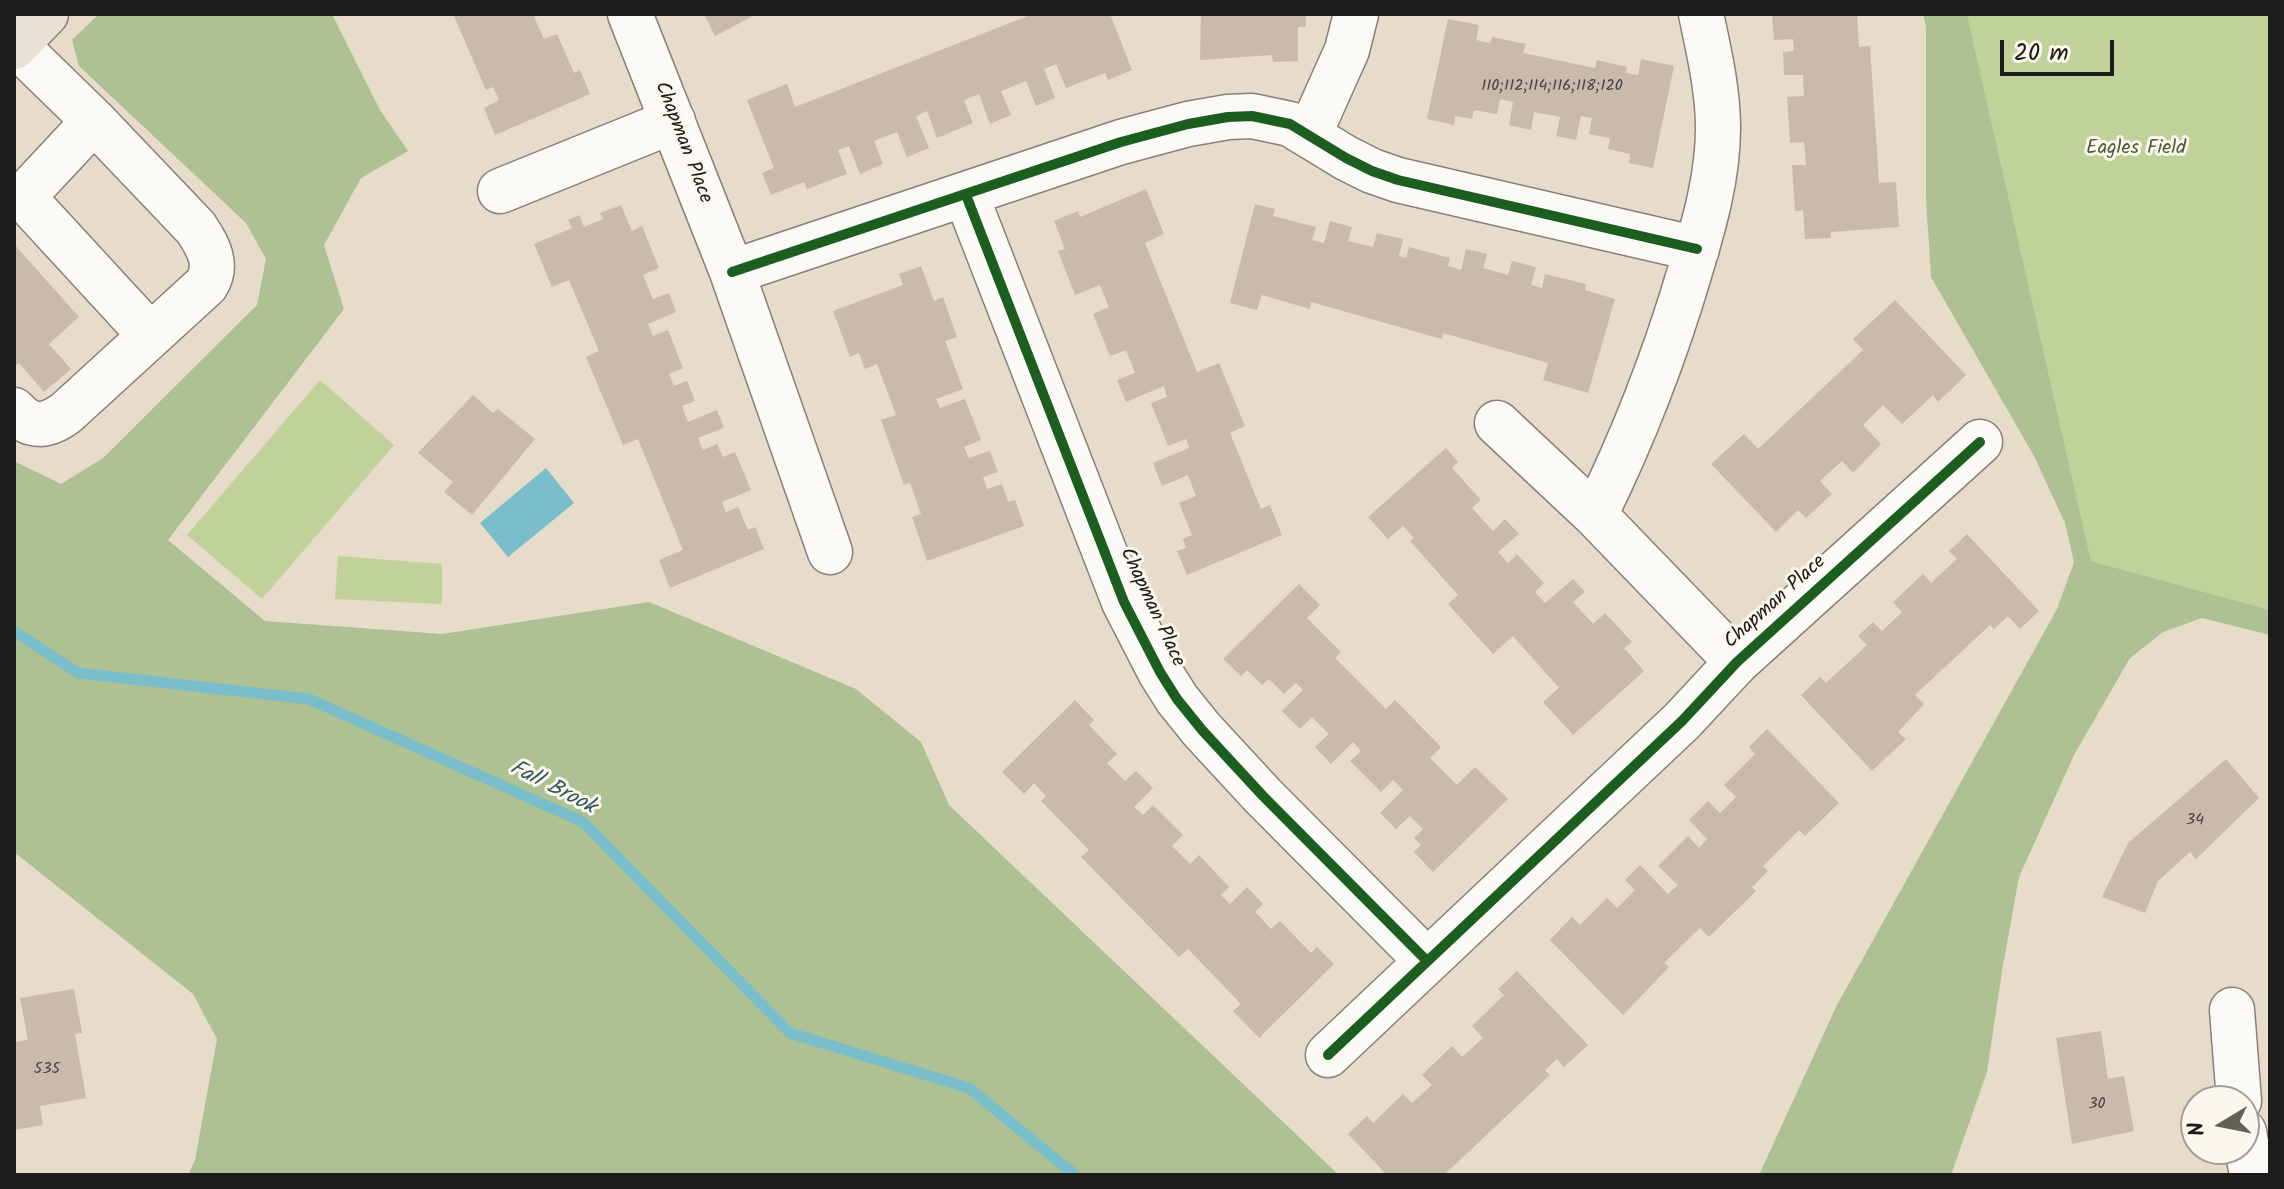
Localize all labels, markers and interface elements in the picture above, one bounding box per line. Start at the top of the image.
scale bar [2004,24,2118,74]
text: 20 m [2014,34,2069,73]
house number: 110;112;114;116;118;120 [1481,77,1623,97]
street label: Chapman Place [648,79,716,207]
park label: Eagles Field [2086,138,2186,162]
street label: Chapman Place [1113,545,1189,671]
street label: Chapman Place [1720,551,1832,655]
water label: Fall Brook [505,756,599,822]
house number: 34 [2186,811,2204,831]
house number: 535 [34,1060,60,1080]
north arrow [2180,1085,2260,1165]
house number: 30 [2088,1095,2106,1115]
text: N [2179,1119,2216,1139]

